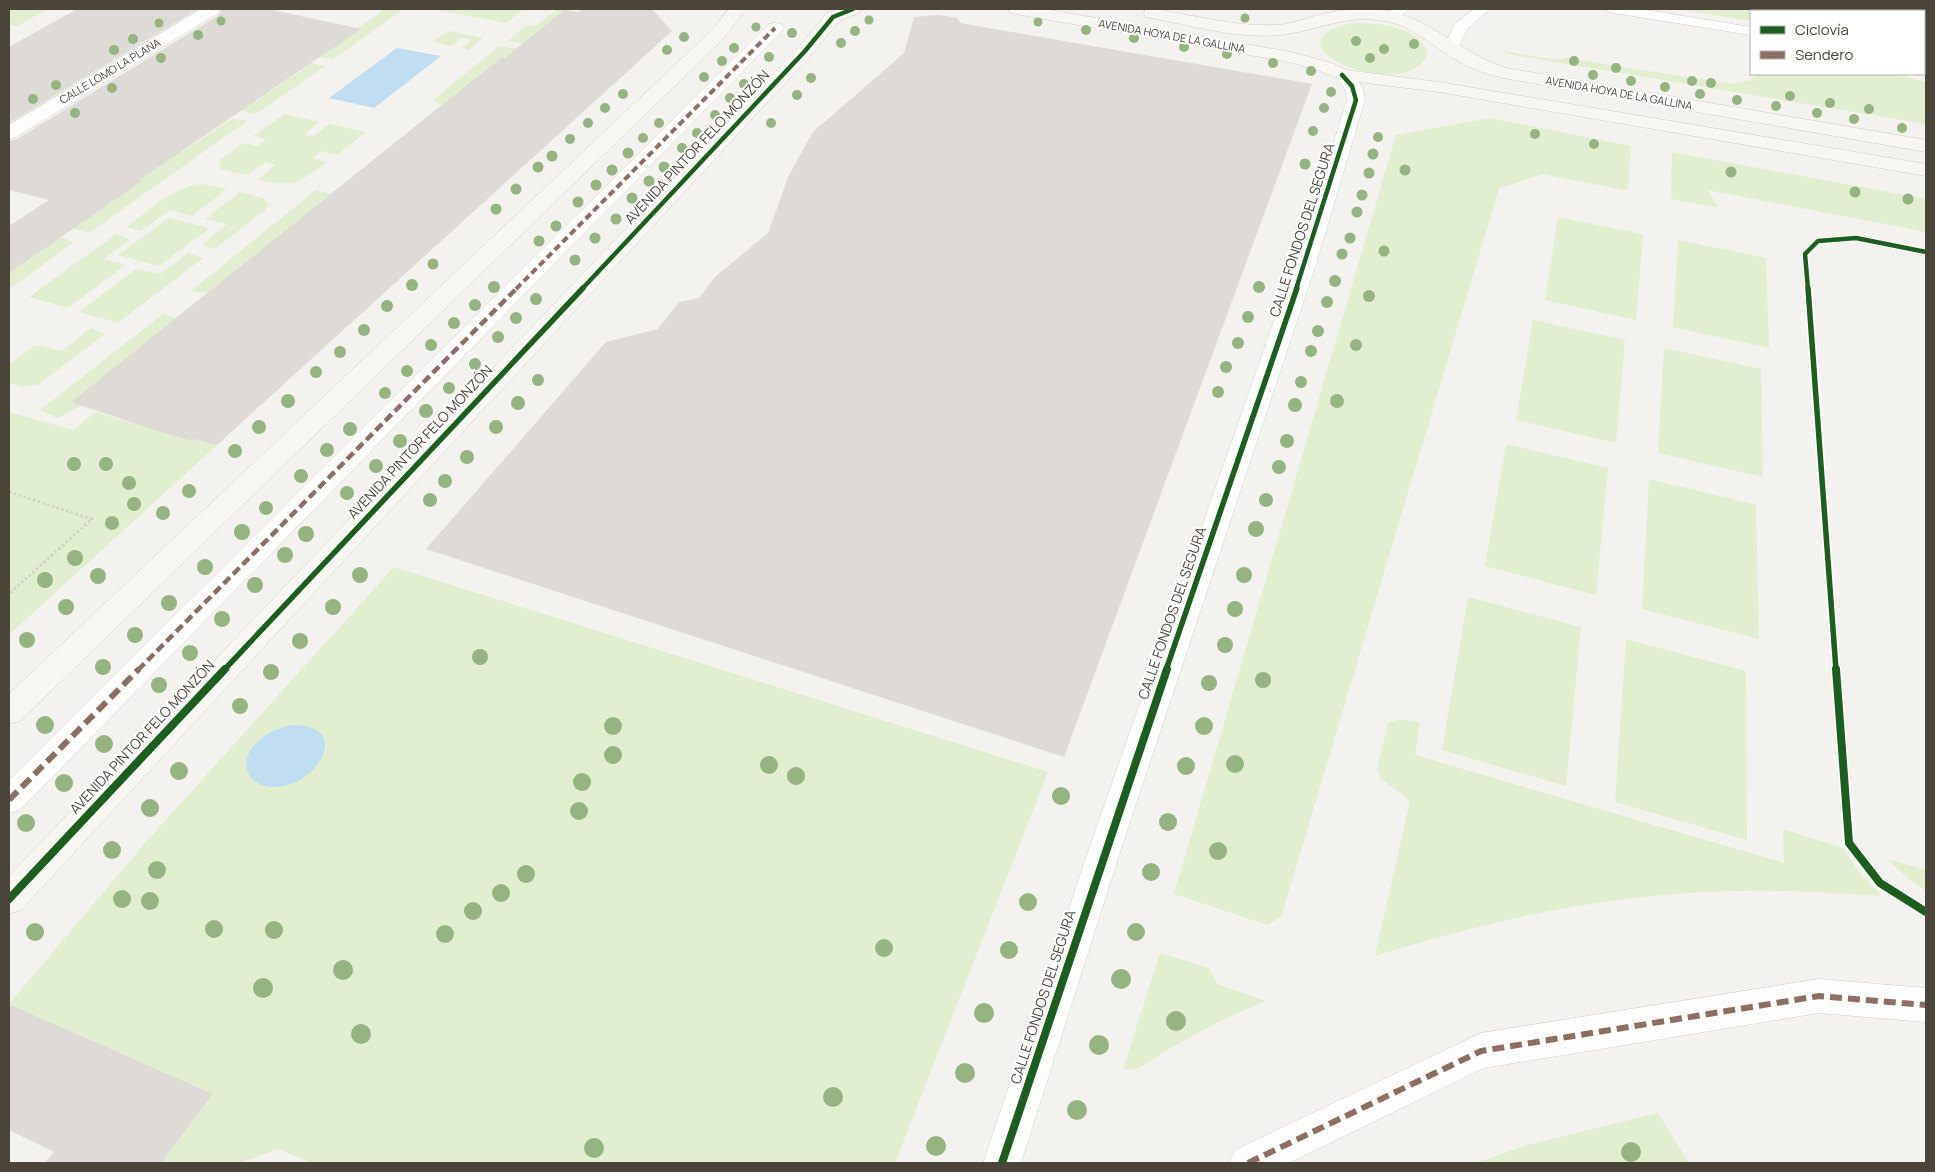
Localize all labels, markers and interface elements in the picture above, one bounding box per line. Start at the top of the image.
legend [1750,10,1925,75]
street label: AVENIDA HOYA DE LA GALLINA [1098,15,1247,56]
text: Ciclovía [1795,19,1849,40]
street label: CALLE LOMO LA PLANA [56,34,163,107]
text: Sendero [1795,44,1854,65]
street label: AVENIDA PINTOR FELO MONZÓN [620,66,773,228]
street label: AVENIDA HOYA DE LA GALLINA [1545,72,1694,113]
street label: CALLE FONDOS DEL SEGURA [1264,140,1339,319]
street label: AVENIDA PINTOR FELO MONZÓN [343,361,496,523]
street label: CALLE FONDOS DEL SEGURA [1133,524,1210,702]
street label: AVENIDA PINTOR FELO MONZÓN [65,656,218,818]
street label: CALLE FONDOS DEL SEGURA [1005,907,1080,1086]

